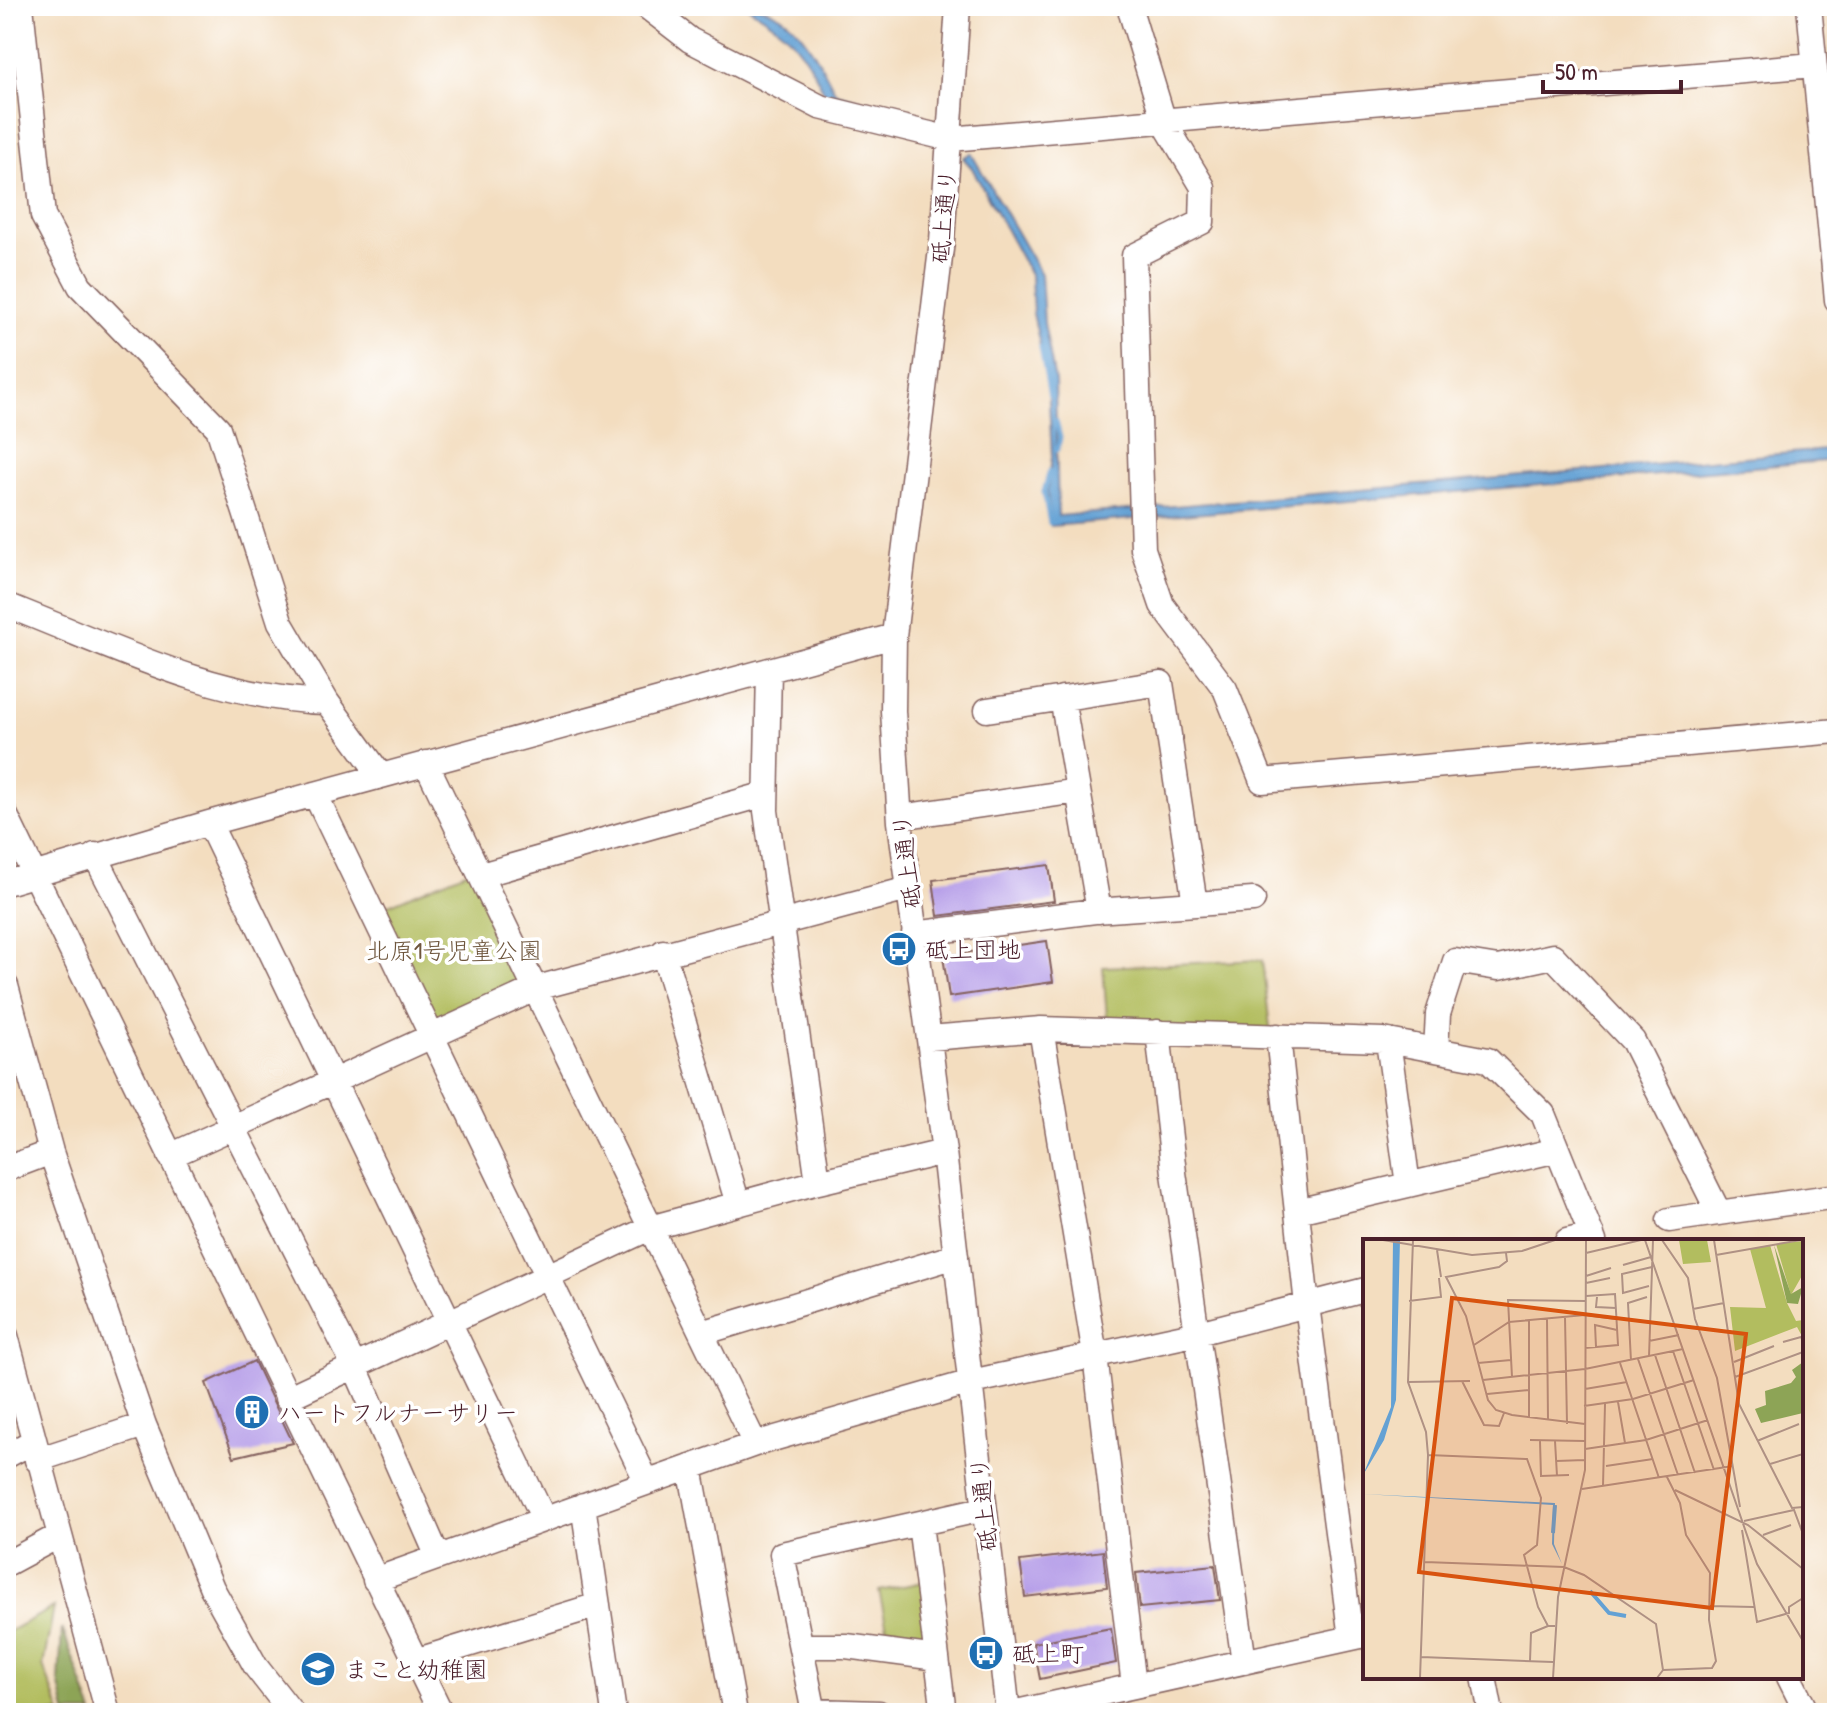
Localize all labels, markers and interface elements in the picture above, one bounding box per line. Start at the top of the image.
scale bar [1543,44,1681,94]
text: 50 m [1555,55,1598,87]
street label: 砥上通り [923,167,963,265]
street label: 砥上通り [884,811,928,911]
bus stop icon: 砥上団地 [880,930,918,968]
place label: 砥上団地 [925,933,1021,965]
park label: 北原1号児童公園 [366,934,542,966]
inset map [1363,1239,1803,1679]
building icon: ハートフルナーサリー [233,1393,271,1431]
place label: ハートフルナーサリー [278,1396,518,1428]
street label: 砥上通り [962,1455,1004,1553]
bus stop icon: 砥上町 [967,1634,1005,1672]
place label: 砥上町 [1012,1637,1084,1669]
school or university icon: まこと幼稚園 [299,1650,337,1688]
place label: まこと幼稚園 [344,1653,488,1685]

